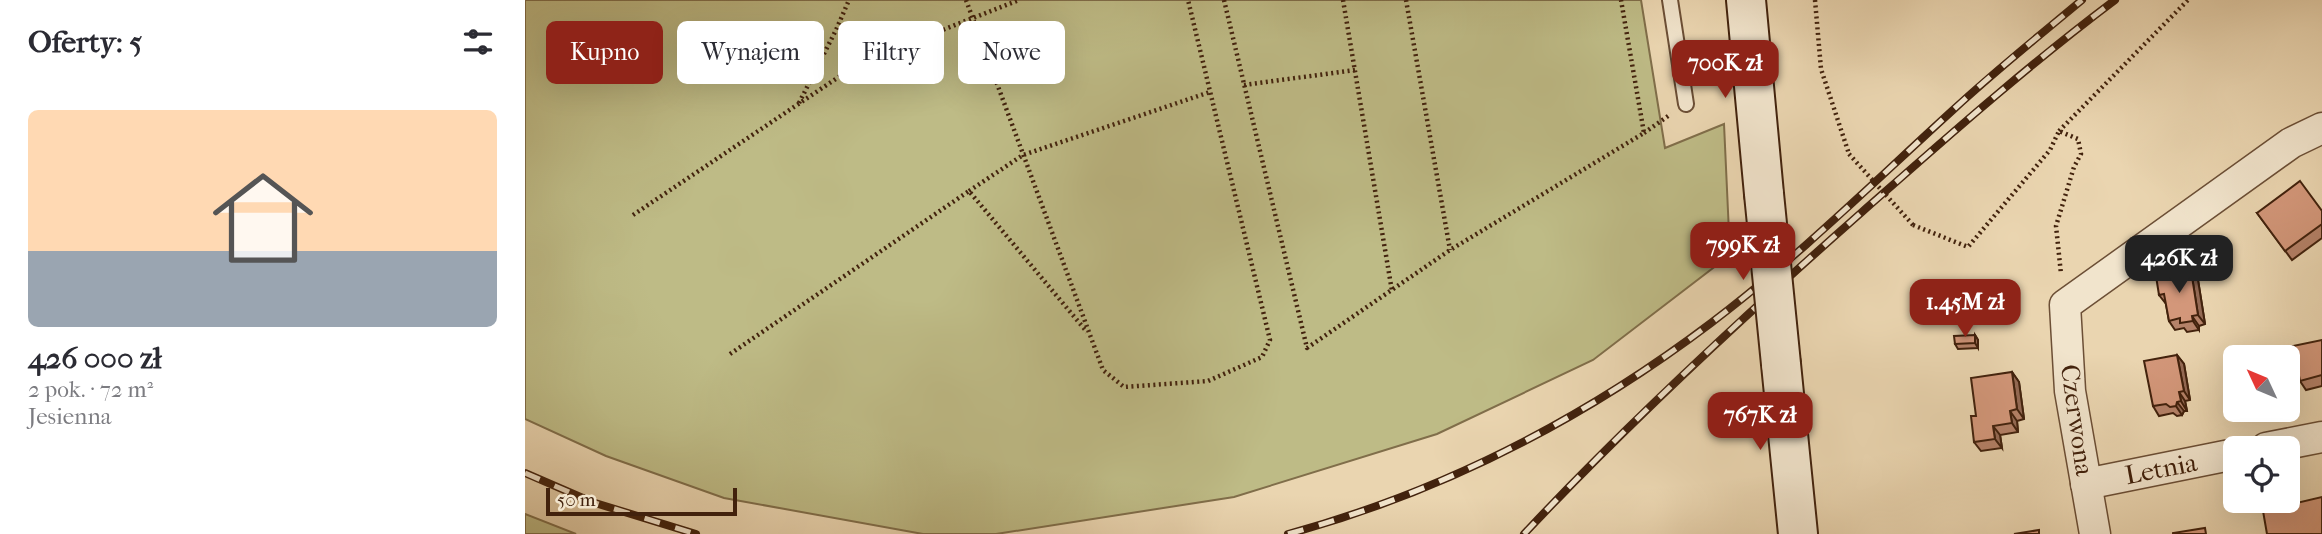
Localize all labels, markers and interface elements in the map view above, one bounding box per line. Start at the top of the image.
chip: Kupno [546,21,663,84]
chip: Wynajem [677,21,824,84]
chip: Filtry [838,21,944,84]
chip: Nowe [958,21,1065,84]
icon: filters [459,23,497,61]
text: Oferty: 5 [28,25,142,60]
pin: 700K zł [1660,41,1790,100]
text: 700K zł [1688,49,1762,76]
icon: home [200,155,326,281]
pin: 799K zł [1678,222,1808,282]
text: 799K zł [1706,231,1780,258]
pin: 426K zł [2114,236,2244,295]
text: 426K zł [2141,244,2217,271]
pin: 1.45M zł [1893,280,2037,339]
text: 1.45M zł [1926,288,2004,315]
text: 426 000 zł [28,341,161,376]
north arrow [2223,345,2299,422]
map controls [2223,345,2300,513]
street label: Czerwona [2054,362,2100,479]
text: 2 pok. · 72 m² [28,376,153,403]
pin: 767K zł [1695,392,1825,452]
text: 767K zł [1724,401,1796,428]
text: Jesienna [28,403,111,430]
button: locate [2223,436,2300,513]
street label: Letnia [2122,447,2201,491]
scale bar [546,485,737,517]
text: 50 m [557,489,596,511]

